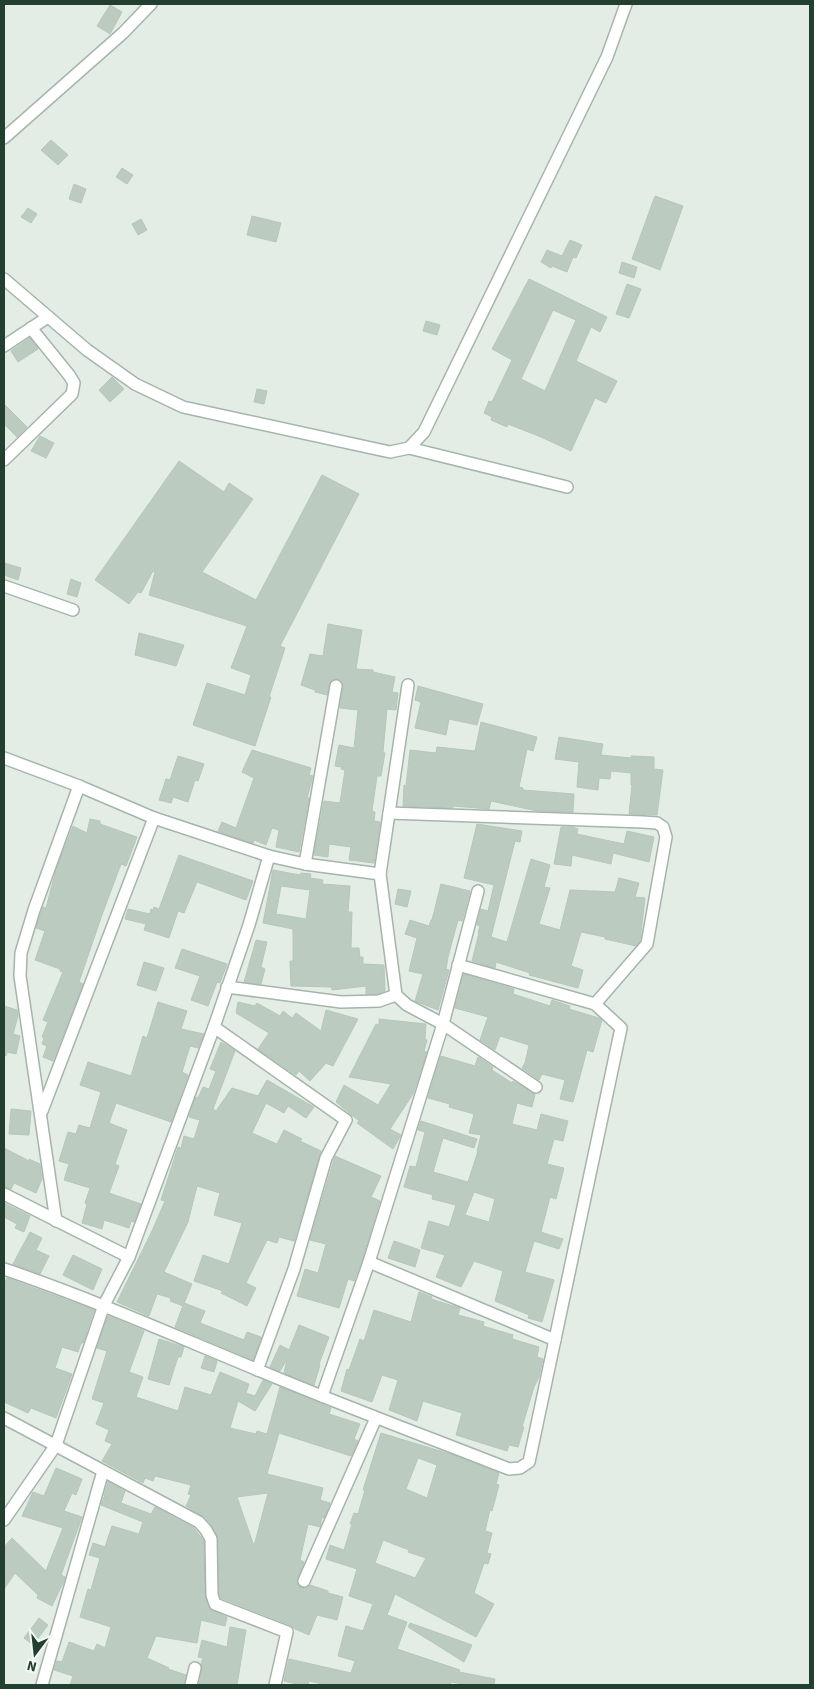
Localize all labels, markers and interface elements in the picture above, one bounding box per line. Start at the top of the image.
north arrow [10,1629,60,1679]
text: N [25,1655,39,1676]

